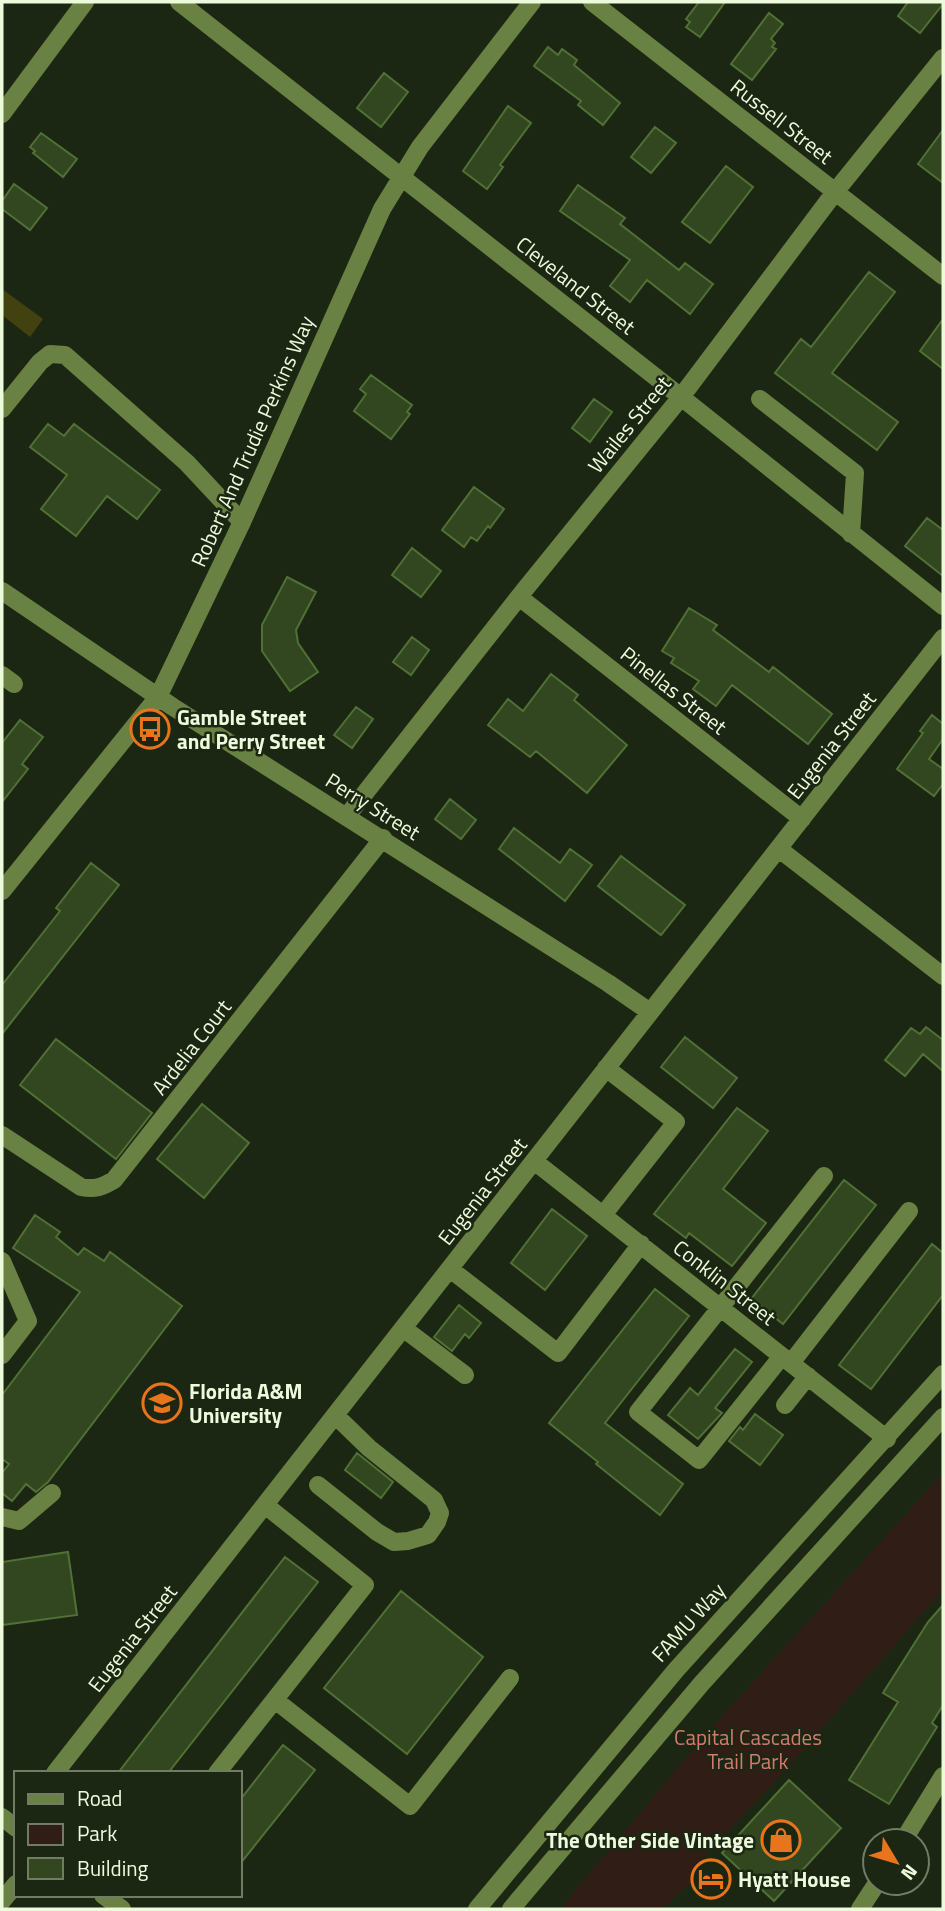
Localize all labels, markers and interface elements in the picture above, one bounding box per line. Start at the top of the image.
street label: Russell Street [724,71,841,172]
street label: Cleveland Street [510,228,643,342]
street label: Robert And Trudie Perkins Way [182,310,322,572]
street label: Wailes Street [580,368,679,480]
street label: Pinellas Street [614,638,735,742]
street label: Eugenia Street [779,684,884,806]
place label: Gamble Street and Perry Street [177,701,326,757]
bus stop icon: Gamble Street and Perry Street [129,708,171,750]
street label: Perry Street [319,764,427,848]
street label: Ardelia Court [143,992,239,1102]
street label: Eugenia Street [430,1130,535,1252]
street label: Conklin Street [667,1231,784,1333]
place label: Florida A&M University [189,1375,302,1431]
school or university icon: Florida A&M University [141,1382,183,1424]
street label: FAMU Way [643,1575,733,1669]
street label: Eugenia Street [80,1577,185,1699]
park label: Capital Cascades Trail Park [674,1721,822,1777]
legend [14,1771,242,1897]
text: Road [77,1782,122,1814]
text: Park [77,1817,117,1849]
shop icon: The Other Side Vintage [760,1819,802,1861]
place label: The Other Side Vintage [546,1824,754,1856]
north arrow [861,1827,931,1897]
text: Building [77,1852,149,1884]
hotel icon: Hyatt House [690,1858,732,1900]
text: N [894,1859,925,1887]
place label: Hyatt House [738,1863,851,1895]

